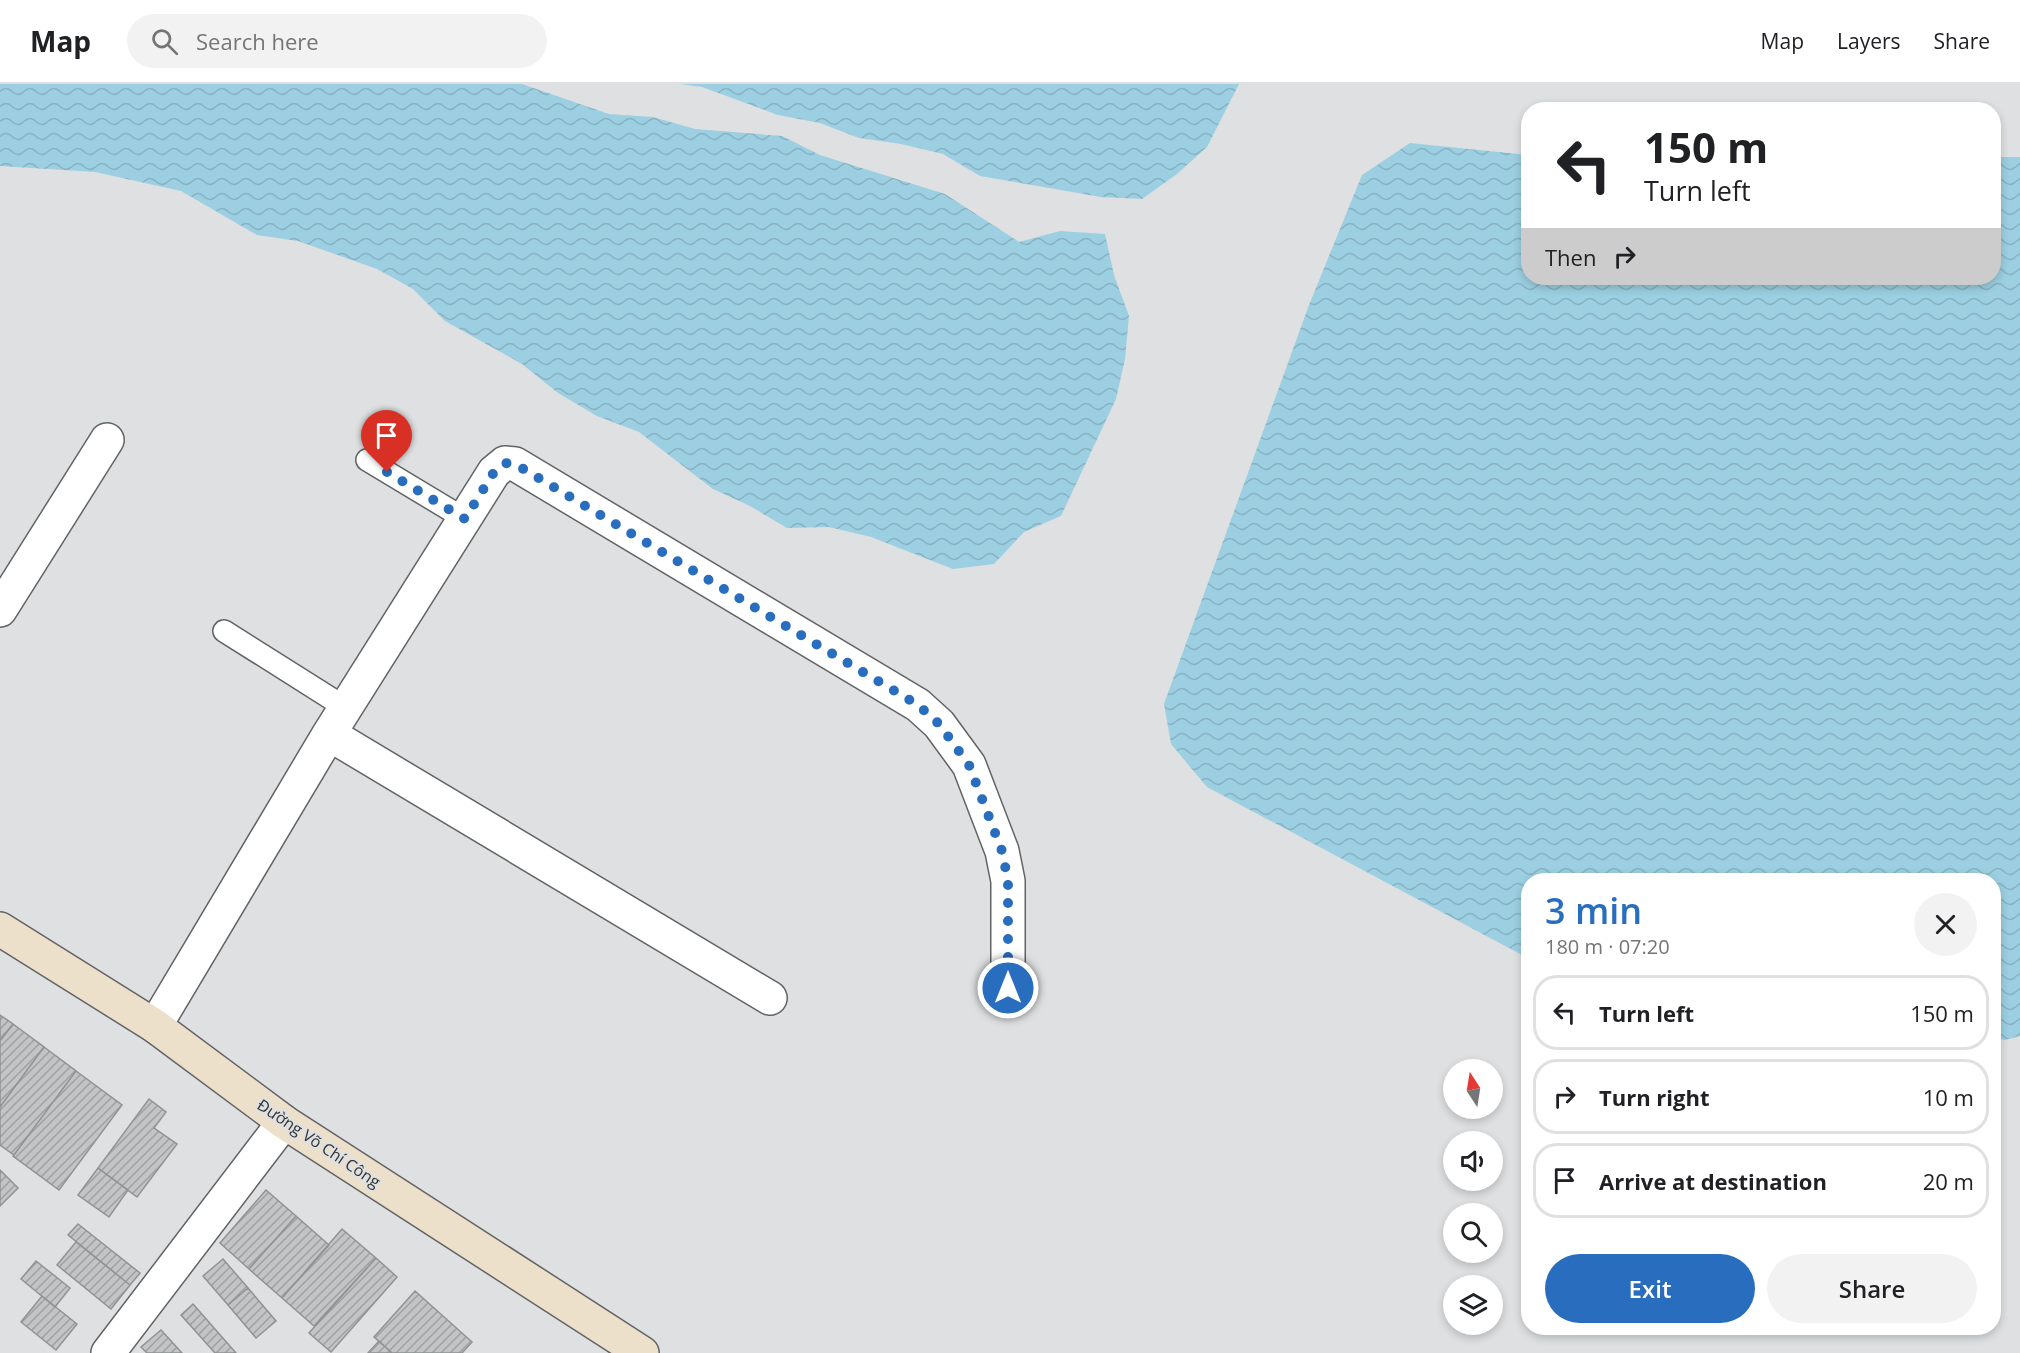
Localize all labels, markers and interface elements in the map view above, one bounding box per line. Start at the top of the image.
search box [127,14,547,68]
text: Map [30,22,91,60]
icon: search [148,25,181,58]
text: Search here [196,26,319,56]
text: Map [1761,27,1804,55]
text: Layers [1837,27,1901,55]
text: Share [1934,27,1990,55]
text: 150 m [1644,118,1768,175]
icon: left [1545,126,1623,204]
text: Turn left [1644,172,1751,209]
icon: right [1608,240,1641,273]
text: Then [1545,242,1596,272]
pin [361,410,412,472]
icon: arrive [370,419,403,452]
text: 3 min [1545,886,1642,935]
button: close [1914,893,1977,956]
text: 180 m · 07:20 [1545,933,1670,960]
position arrow [976,956,1040,1020]
icon: left [1548,996,1581,1029]
text: Turn left [1599,998,1694,1028]
text: 150 m [1910,998,1974,1028]
north arrow [1443,1059,1503,1119]
map controls [1443,1059,1503,1335]
icon: right [1548,1080,1581,1113]
text: Turn right [1599,1082,1710,1112]
text: 10 m [1923,1082,1974,1112]
street label: Đường Võ Chí Công [253,1094,385,1193]
button: sound [1443,1131,1503,1191]
icon: arrive [1548,1164,1581,1197]
text: Arrive at destination [1599,1166,1827,1196]
text: 20 m [1923,1166,1974,1196]
button: search [1443,1203,1503,1263]
button: Exit [1545,1254,1755,1323]
button: Share [1767,1254,1977,1323]
button: layers [1443,1275,1503,1335]

